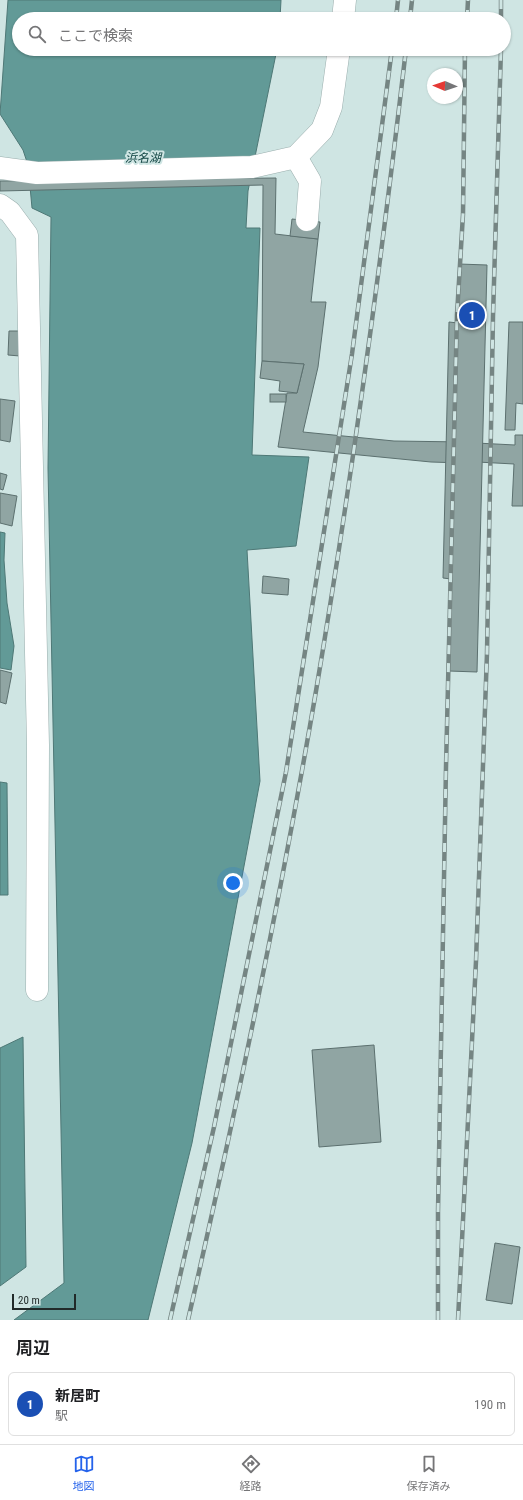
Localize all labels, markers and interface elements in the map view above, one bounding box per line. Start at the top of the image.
search box [12,12,511,56]
icon: search [26,23,48,45]
text: ここで検索 [58,27,133,45]
north arrow [427,68,463,104]
water label: 浜名湖 [125,151,163,165]
pin: 1 [459,300,485,330]
your location [223,873,243,893]
scale bar [12,1292,76,1311]
text: 20 m [18,1294,40,1307]
text: 周辺 [16,1338,50,1358]
text: 新居町 [55,1387,100,1405]
text: 1 [27,1397,33,1412]
text: 190 m [474,1397,506,1412]
text: 駅 [55,1408,68,1423]
tab: 地図 [73,1453,95,1493]
tab: 経路 [240,1453,262,1493]
tab: 保存済み [407,1453,451,1493]

